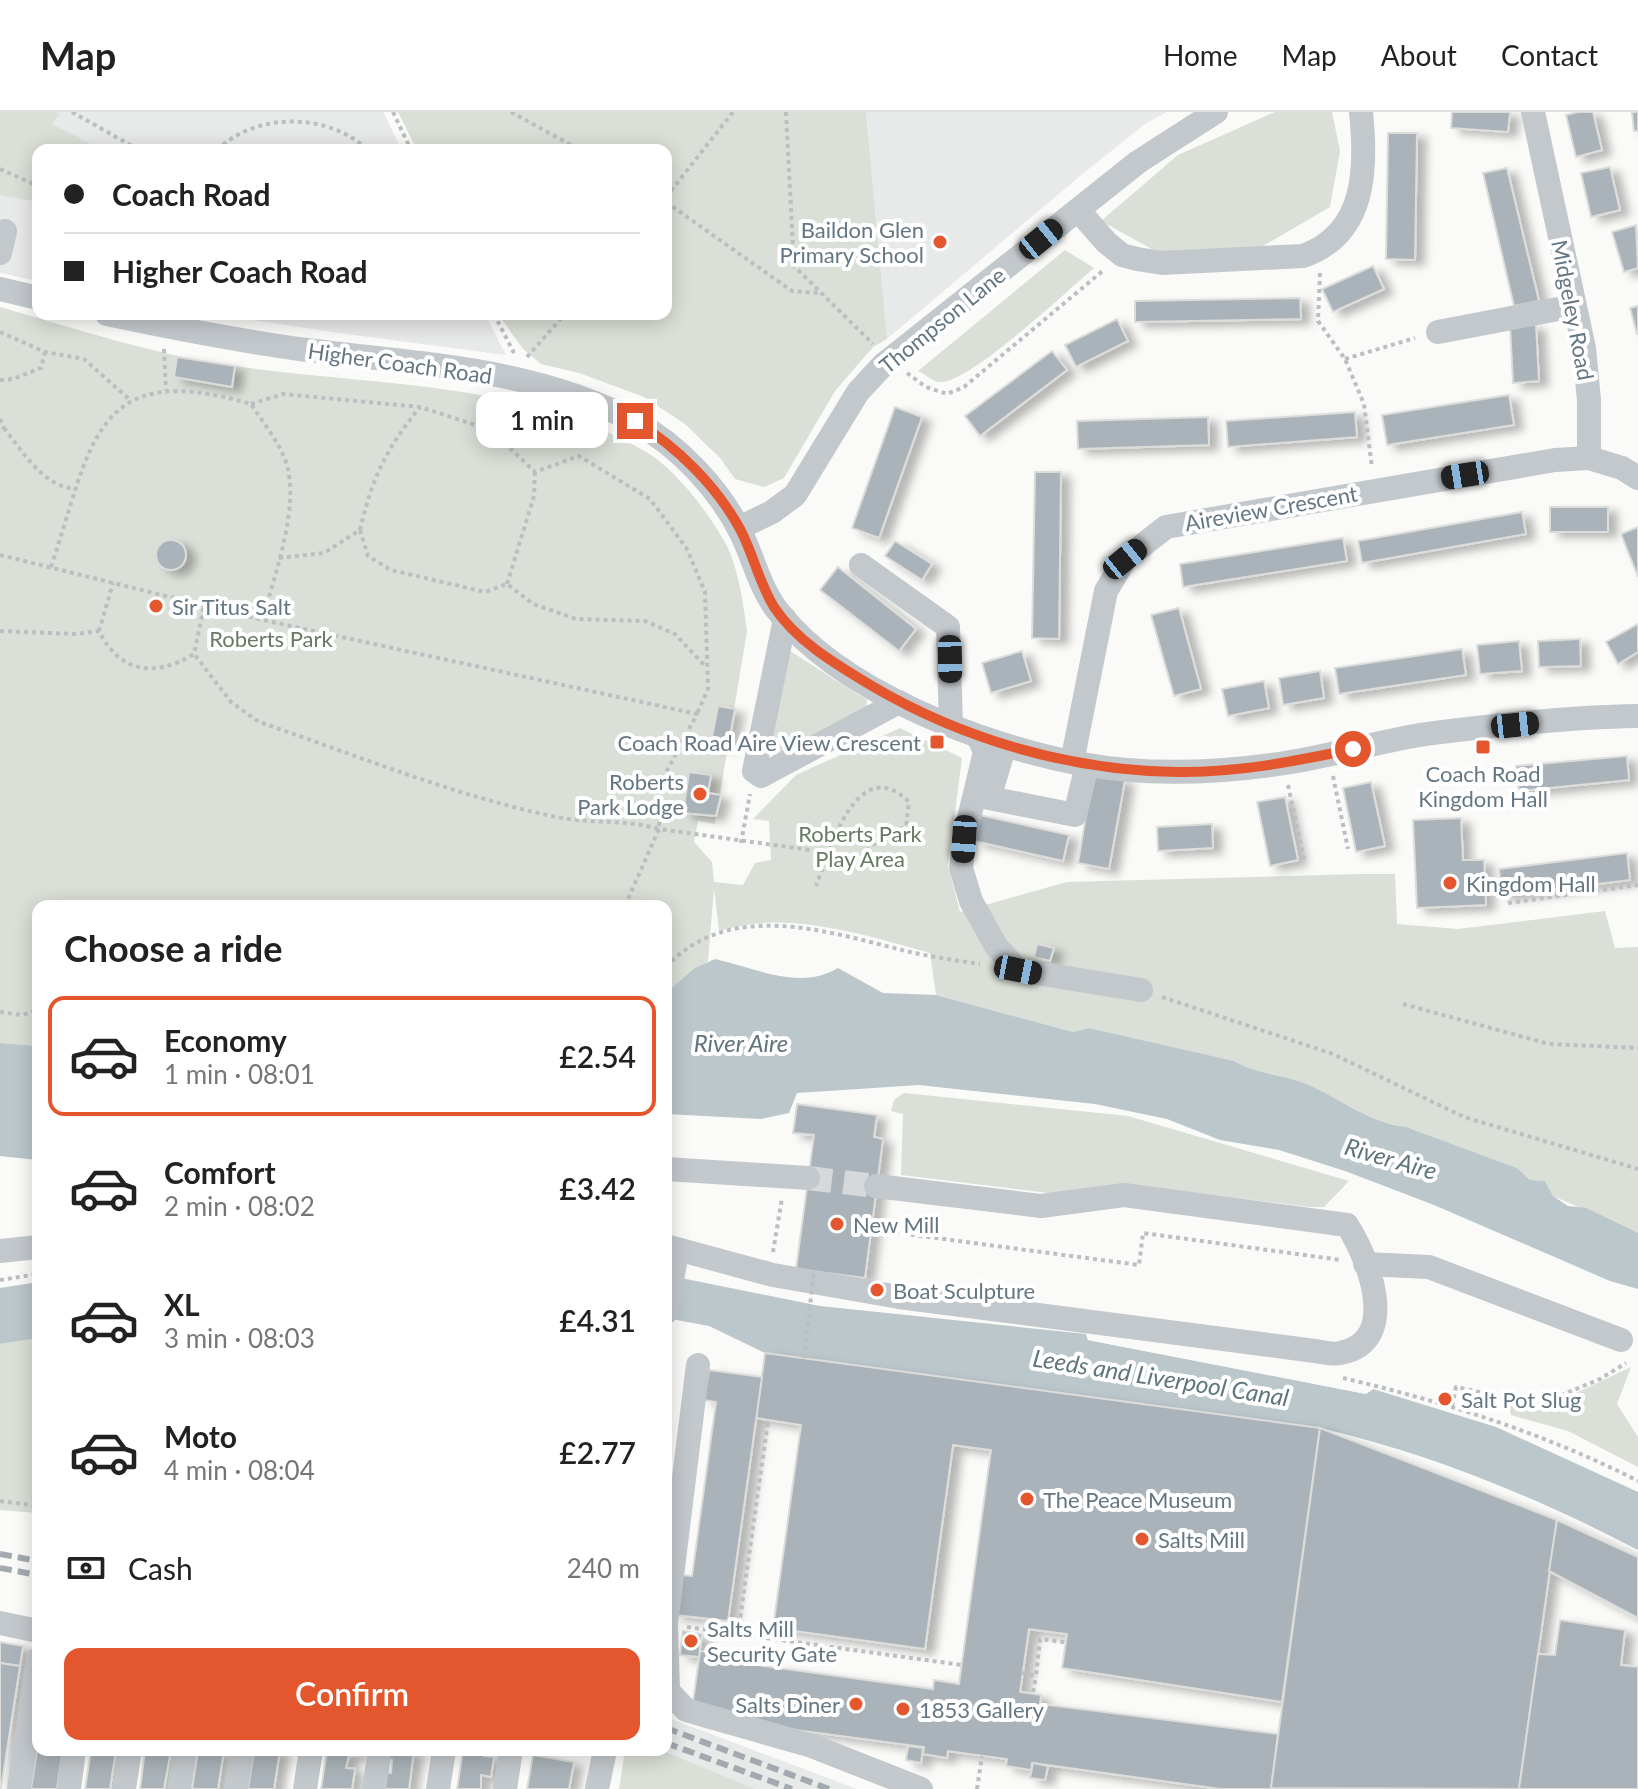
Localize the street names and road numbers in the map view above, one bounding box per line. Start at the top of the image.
street label: Midgeley Road [1546,237,1600,383]
street label: Thompson Lane [874,261,1010,379]
street label: Higher Coach Road [306,337,494,389]
street label: Aireview Crescent [1183,479,1360,536]

